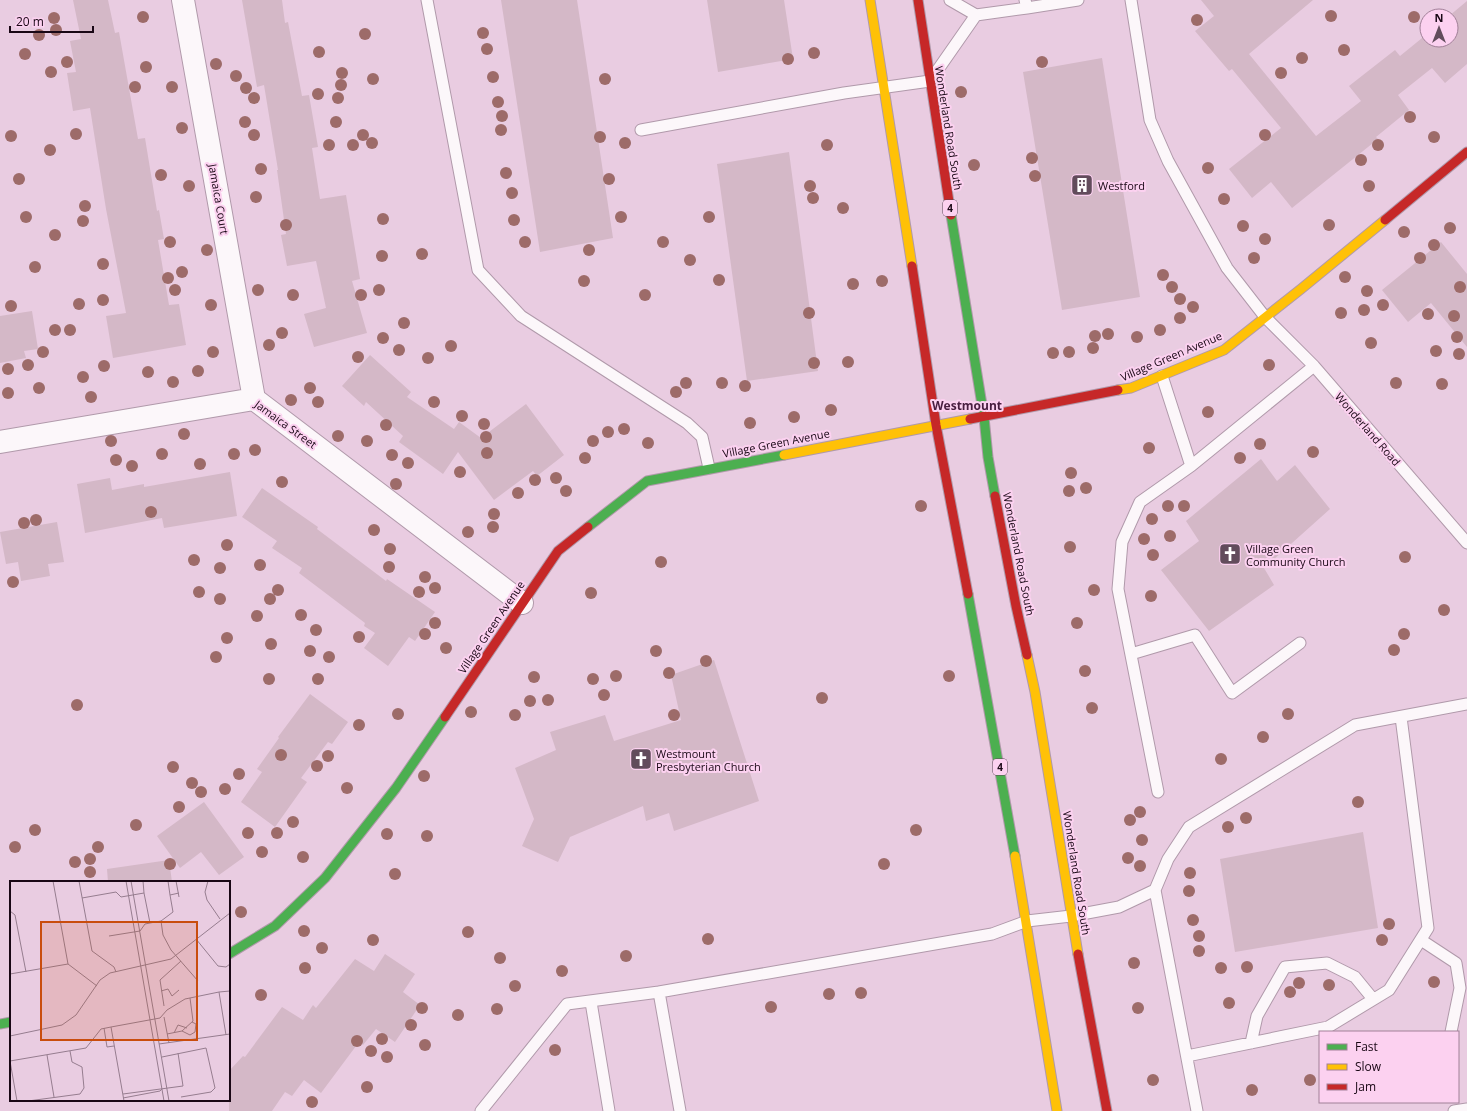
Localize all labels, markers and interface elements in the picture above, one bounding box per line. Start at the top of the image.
scale bar [10,8,93,34]
north arrow [1419,8,1459,48]
text: N [1435,10,1443,25]
text: 20 m [16,13,44,30]
street label: Wonderland Road South [932,65,966,191]
street label: Jamaica Court [205,162,233,235]
building icon: Westford [1069,172,1095,198]
place label: Westford [1098,178,1145,193]
road number: 4 [943,200,957,216]
street label: Village Green Avenue [1118,328,1224,384]
street label: Wonderland Road [1332,389,1404,469]
street label: Jamaica Street [251,396,320,452]
district label: Westmount [932,397,1002,414]
street label: Village Green Avenue [721,425,831,461]
street label: Wonderland Road South [1000,491,1038,617]
church icon: Village Green Community Church [1217,541,1243,567]
place label: Village Green Community Church [1246,541,1345,569]
street label: Village Green Avenue [454,578,528,676]
church icon: Westmount Presbyterian Church [628,746,654,772]
place label: Westmount Presbyterian Church [656,746,761,774]
road number: 4 [993,759,1007,775]
street label: Wonderland Road South [1060,810,1094,936]
inset map [10,881,230,1101]
legend [1319,1031,1459,1103]
text: Fast [1355,1038,1378,1055]
text: Slow [1355,1058,1382,1075]
text: Jam [1354,1078,1376,1095]

